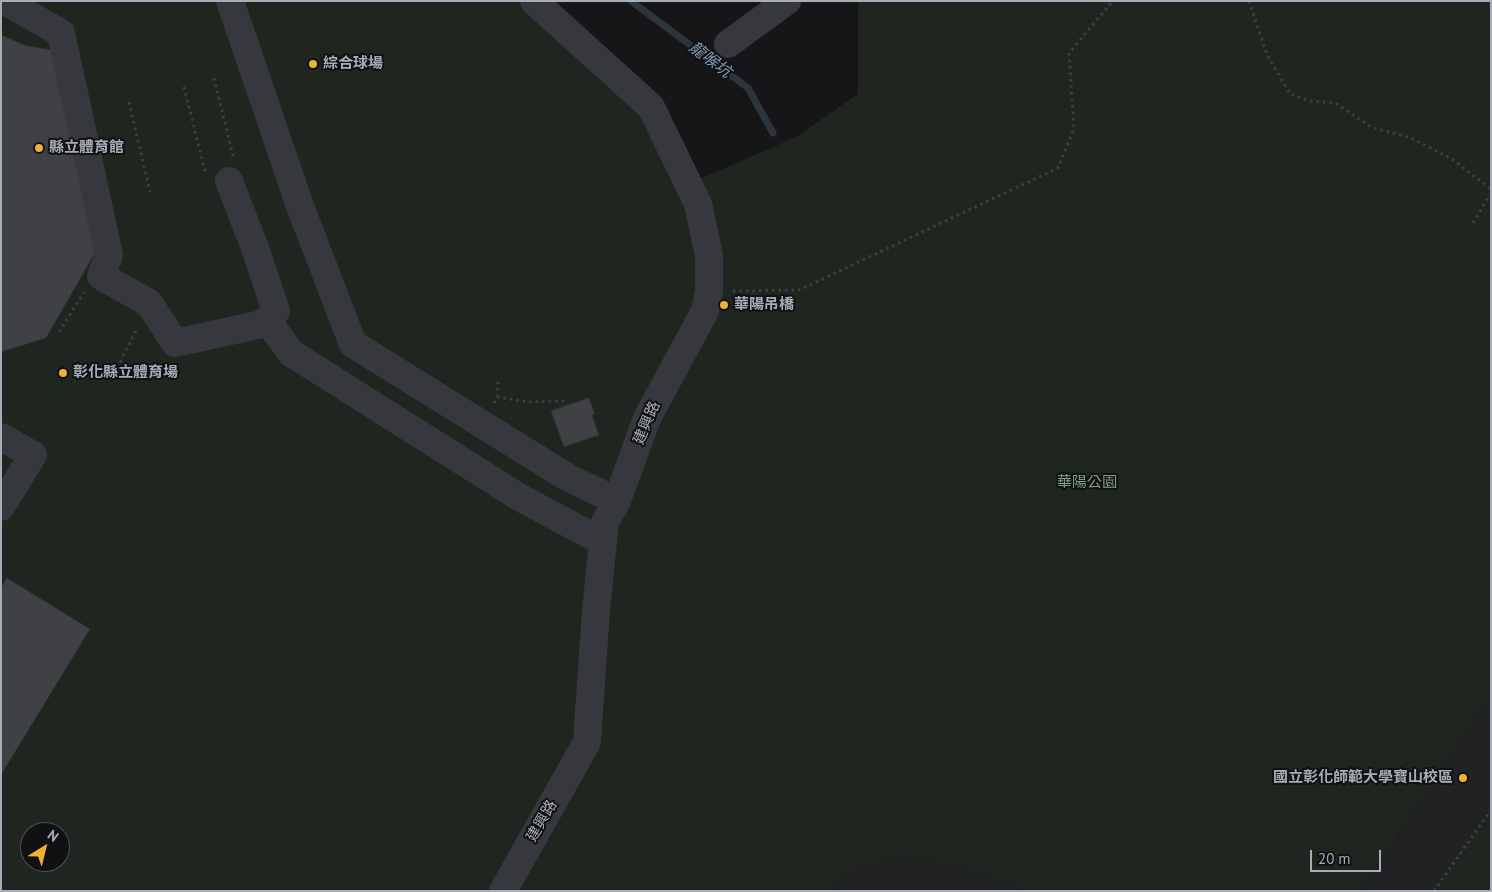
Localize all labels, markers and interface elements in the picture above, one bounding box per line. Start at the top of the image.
water label: 龍喉坑 [685,38,735,82]
place label: 綜合球場 [323,55,383,73]
marker: 綜合球場 [307,58,319,70]
place label: 縣立體育館 [49,139,124,157]
marker: 縣立體育館 [33,142,45,154]
place label: 華陽吊橋 [734,296,794,314]
marker: 華陽吊橋 [718,299,730,311]
place label: 彰化縣立體育場 [73,364,178,382]
marker: 彰化縣立體育場 [57,367,69,379]
street label: 建興路 [630,399,664,447]
park label: 華陽公園 [1057,474,1117,492]
place label: 國立彰化師範大學寶山校區 [1273,769,1453,787]
marker: 國立彰化師範大學寶山校區 [1457,772,1469,784]
street label: 建興路 [523,797,561,845]
north arrow [20,822,70,872]
text: N [44,826,62,846]
scale bar [1312,840,1383,872]
text: 20 m [1318,849,1351,868]

